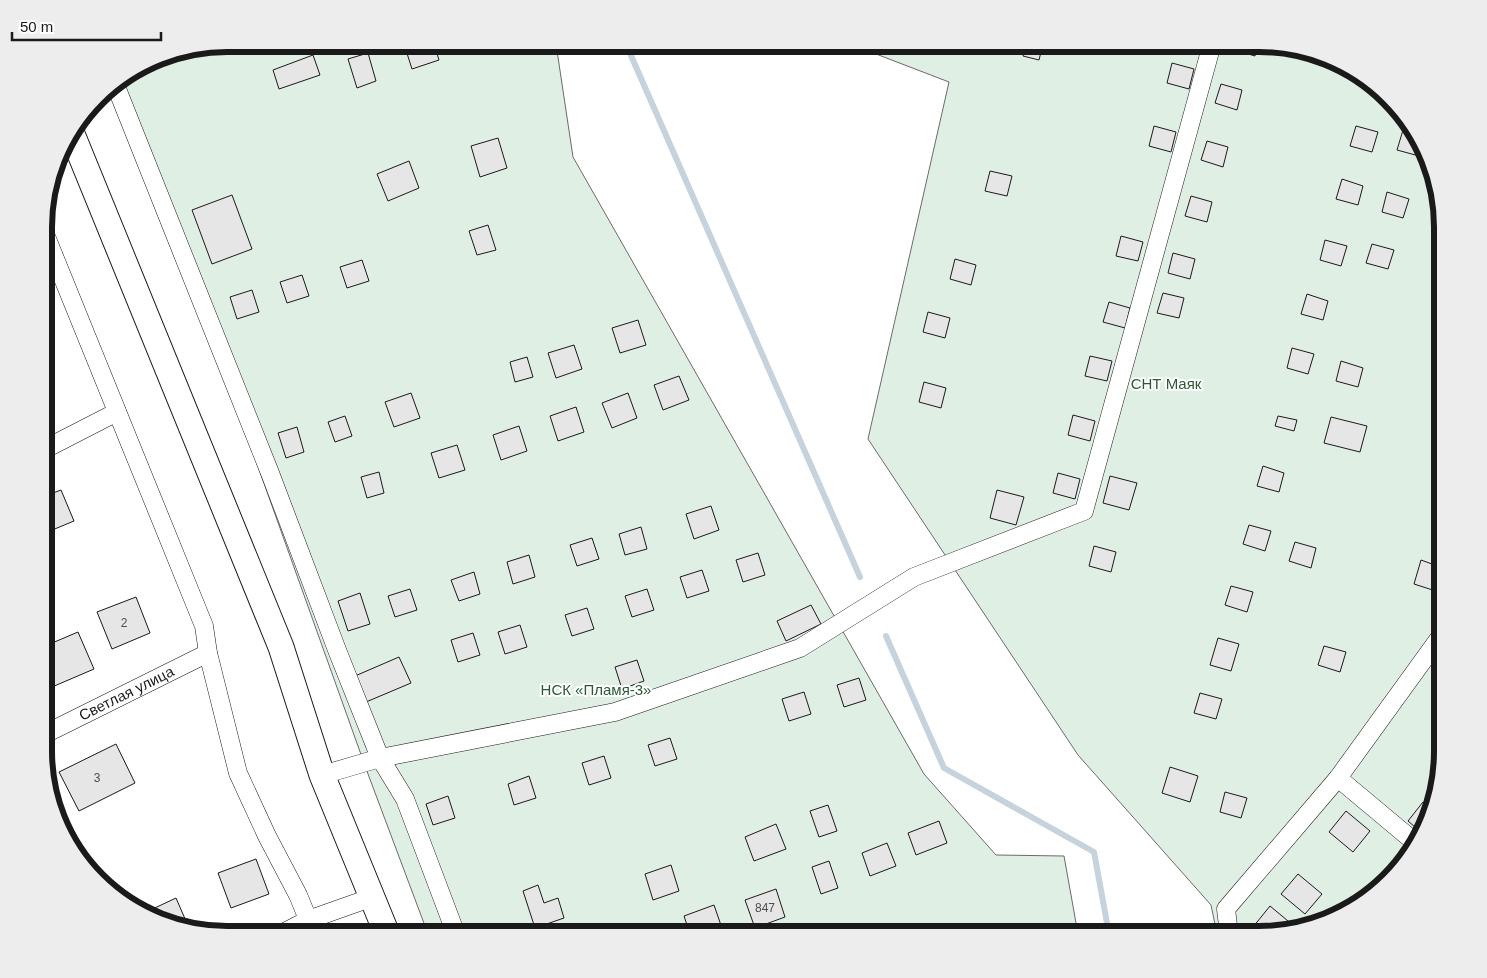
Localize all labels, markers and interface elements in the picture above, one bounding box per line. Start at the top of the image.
scale bar [12,10,161,42]
text: 50 m [20,18,53,35]
park label: СНТ Маяк [1131,375,1202,392]
house number: 2 [121,616,128,630]
street label: Светлая улица [76,662,177,724]
park label: НСК «Пламя-3» [541,681,651,698]
house number: 3 [94,771,101,785]
house number: 847 [755,901,775,915]

